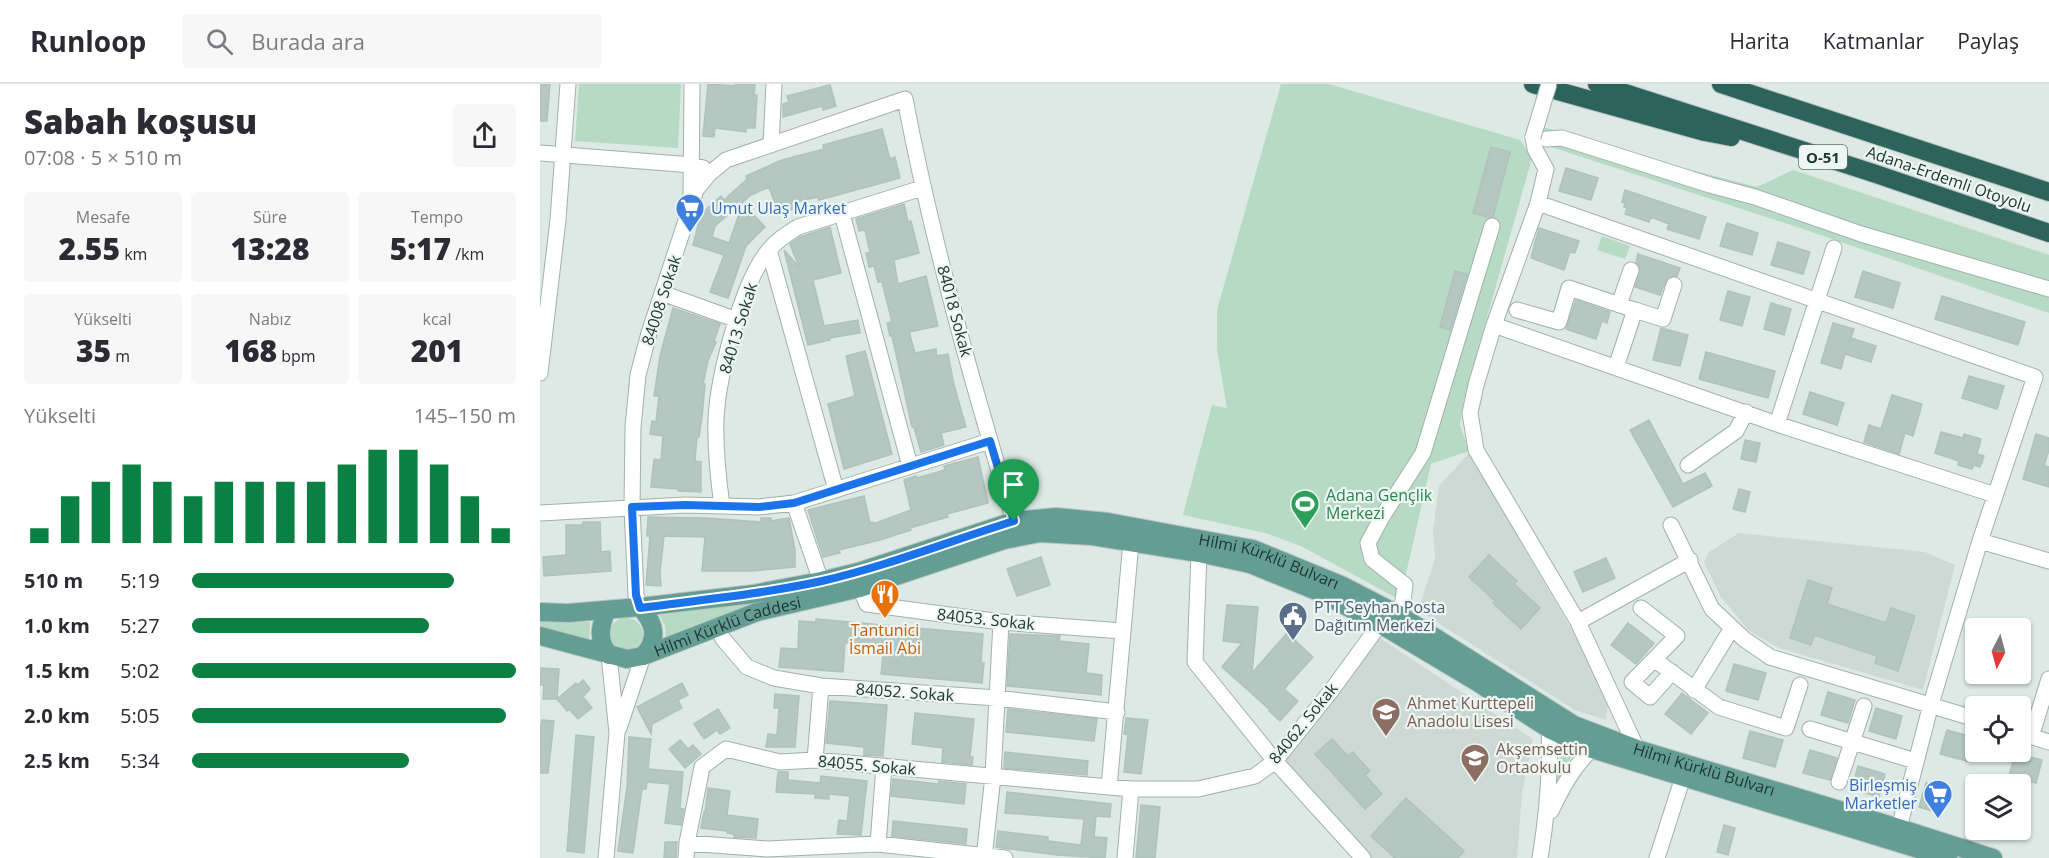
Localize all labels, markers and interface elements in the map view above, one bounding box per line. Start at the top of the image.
search box [182,14,602,68]
text: Runloop [30,22,146,60]
icon: search [203,25,236,58]
text: Burada ara [251,26,365,56]
text: Harita [1729,27,1790,55]
text: Katmanlar [1823,27,1924,55]
text: Paylaş [1957,27,2019,55]
text: Sabah koşusu [24,99,257,144]
button: share [453,104,516,167]
street label: Adana-Erdemli Otoyolu [1864,140,2034,218]
text: 07:08 · 5 × 510 m [24,144,182,171]
road number: O-51 [1799,145,1847,169]
supermarket icon: Umut Ulaş Market [674,192,706,234]
place label: Umut Ulaş Market [711,197,847,219]
text: Mesafe [76,206,130,228]
text: Süre [253,206,287,228]
text: Tempo [411,206,463,228]
text: 2.55 [59,228,120,269]
text: 13:28 [231,228,309,269]
text: 5:17 [390,228,451,269]
text: km [120,243,147,265]
text: /km [451,243,484,265]
street label: 84008 Sokak [636,251,686,348]
street label: 84018 Sokak [932,263,978,360]
street label: 84013 Sokak [714,279,762,376]
text: Yükselti [74,308,132,330]
text: Nabız [249,308,291,330]
text: kcal [423,308,452,330]
text: 35 [76,330,111,371]
text: 168 [224,330,277,371]
text: 201 [411,330,463,371]
text: m [111,345,130,367]
text: bpm [277,345,316,367]
text: Yükselti [24,402,96,429]
text: 145–150 m [414,402,516,429]
pin [988,459,1039,521]
icon: arrive [997,468,1030,501]
place label: Adana Gençlik Merkezi [1326,484,1433,524]
sports icon: Adana Gençlik Merkezi [1289,488,1321,530]
street label: Hilmi Kürklü Bulvarı [1197,528,1343,594]
text: 510 m [24,567,83,594]
text: 5:19 [120,567,160,594]
restaurant icon: Tantunici İsmail Abi [869,578,901,620]
street label: Hilmi Kürklü Caddesi [651,591,803,662]
place label: PTT Seyhan Posta Dağıtım Merkezi [1314,596,1445,636]
public building icon: PTT Seyhan Posta Dağıtım Merkezi [1277,600,1309,642]
street label: 84053. Sokak [936,603,1037,635]
text: 1.0 km [24,612,90,639]
text: 5:27 [120,612,160,639]
north arrow [1965,618,2031,684]
map controls [1965,618,2031,840]
place label: Tantunici İsmail Abi [849,619,921,659]
text: 1.5 km [24,657,90,684]
text: 5:02 [120,657,160,684]
street label: 84062. Sokak [1264,677,1343,768]
street label: 84052. Sokak [855,678,955,706]
place label: Ahmet Kurttepeli Anadolu Lisesi [1407,692,1534,732]
school or university icon: Ahmet Kurttepeli Anadolu Lisesi [1370,696,1402,738]
button: locate [1965,696,2031,762]
text: 2.0 km [24,702,90,729]
text: 5:05 [120,702,160,729]
street label: Hilmi Kürklü Bulvarı [1631,737,1778,801]
place label: Akşemsettin Ortaokulu [1496,738,1588,778]
school or university icon: Akşemsettin Ortaokulu [1459,742,1491,784]
text: 2.5 km [24,747,90,774]
text: 5:34 [120,747,160,774]
street label: 84055. Sokak [817,750,917,780]
place label: Birleşmiş Marketler [1845,774,1917,814]
button: layers [1965,774,2031,840]
supermarket icon: Birleşmiş Marketler [1922,778,1954,820]

